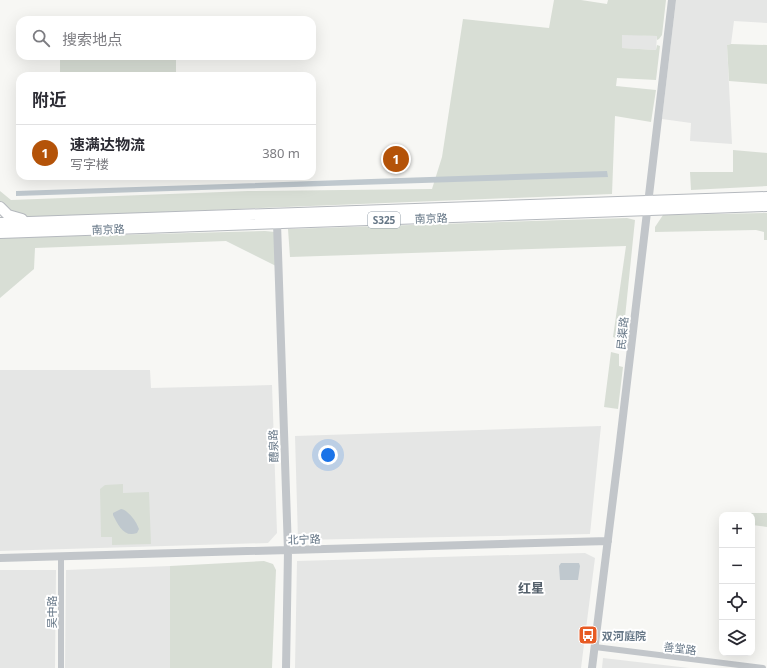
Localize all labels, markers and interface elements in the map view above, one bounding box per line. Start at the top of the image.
search box [16,16,316,60]
icon: search [30,27,52,49]
text: 搜索地点 [62,29,122,49]
text: 附近 [32,88,66,111]
text: 速满达物流 [70,134,145,154]
text: 1 [41,144,49,162]
text: 380 m [262,144,300,162]
pin: 1 [383,144,409,174]
text: 写字楼 [70,155,109,173]
street label: 南京路 [414,210,448,226]
road number: S325 [368,212,400,228]
street label: 南京路 [91,221,125,237]
street label: 民渠路 [613,316,631,350]
street label: 醴泉路 [265,429,281,463]
your location [318,445,338,465]
map controls [719,512,755,656]
button: + [719,512,755,548]
street label: 北宁路 [287,531,321,547]
button: − [719,548,755,584]
district label: 红星 [518,579,544,597]
button: locate [719,584,755,620]
street label: 吴中路 [44,596,59,629]
button: layers [719,620,755,656]
bus stop icon: 双河庭院 [577,624,599,646]
place label: 双河庭院 [602,628,646,643]
street label: 善堂路 [663,639,697,657]

